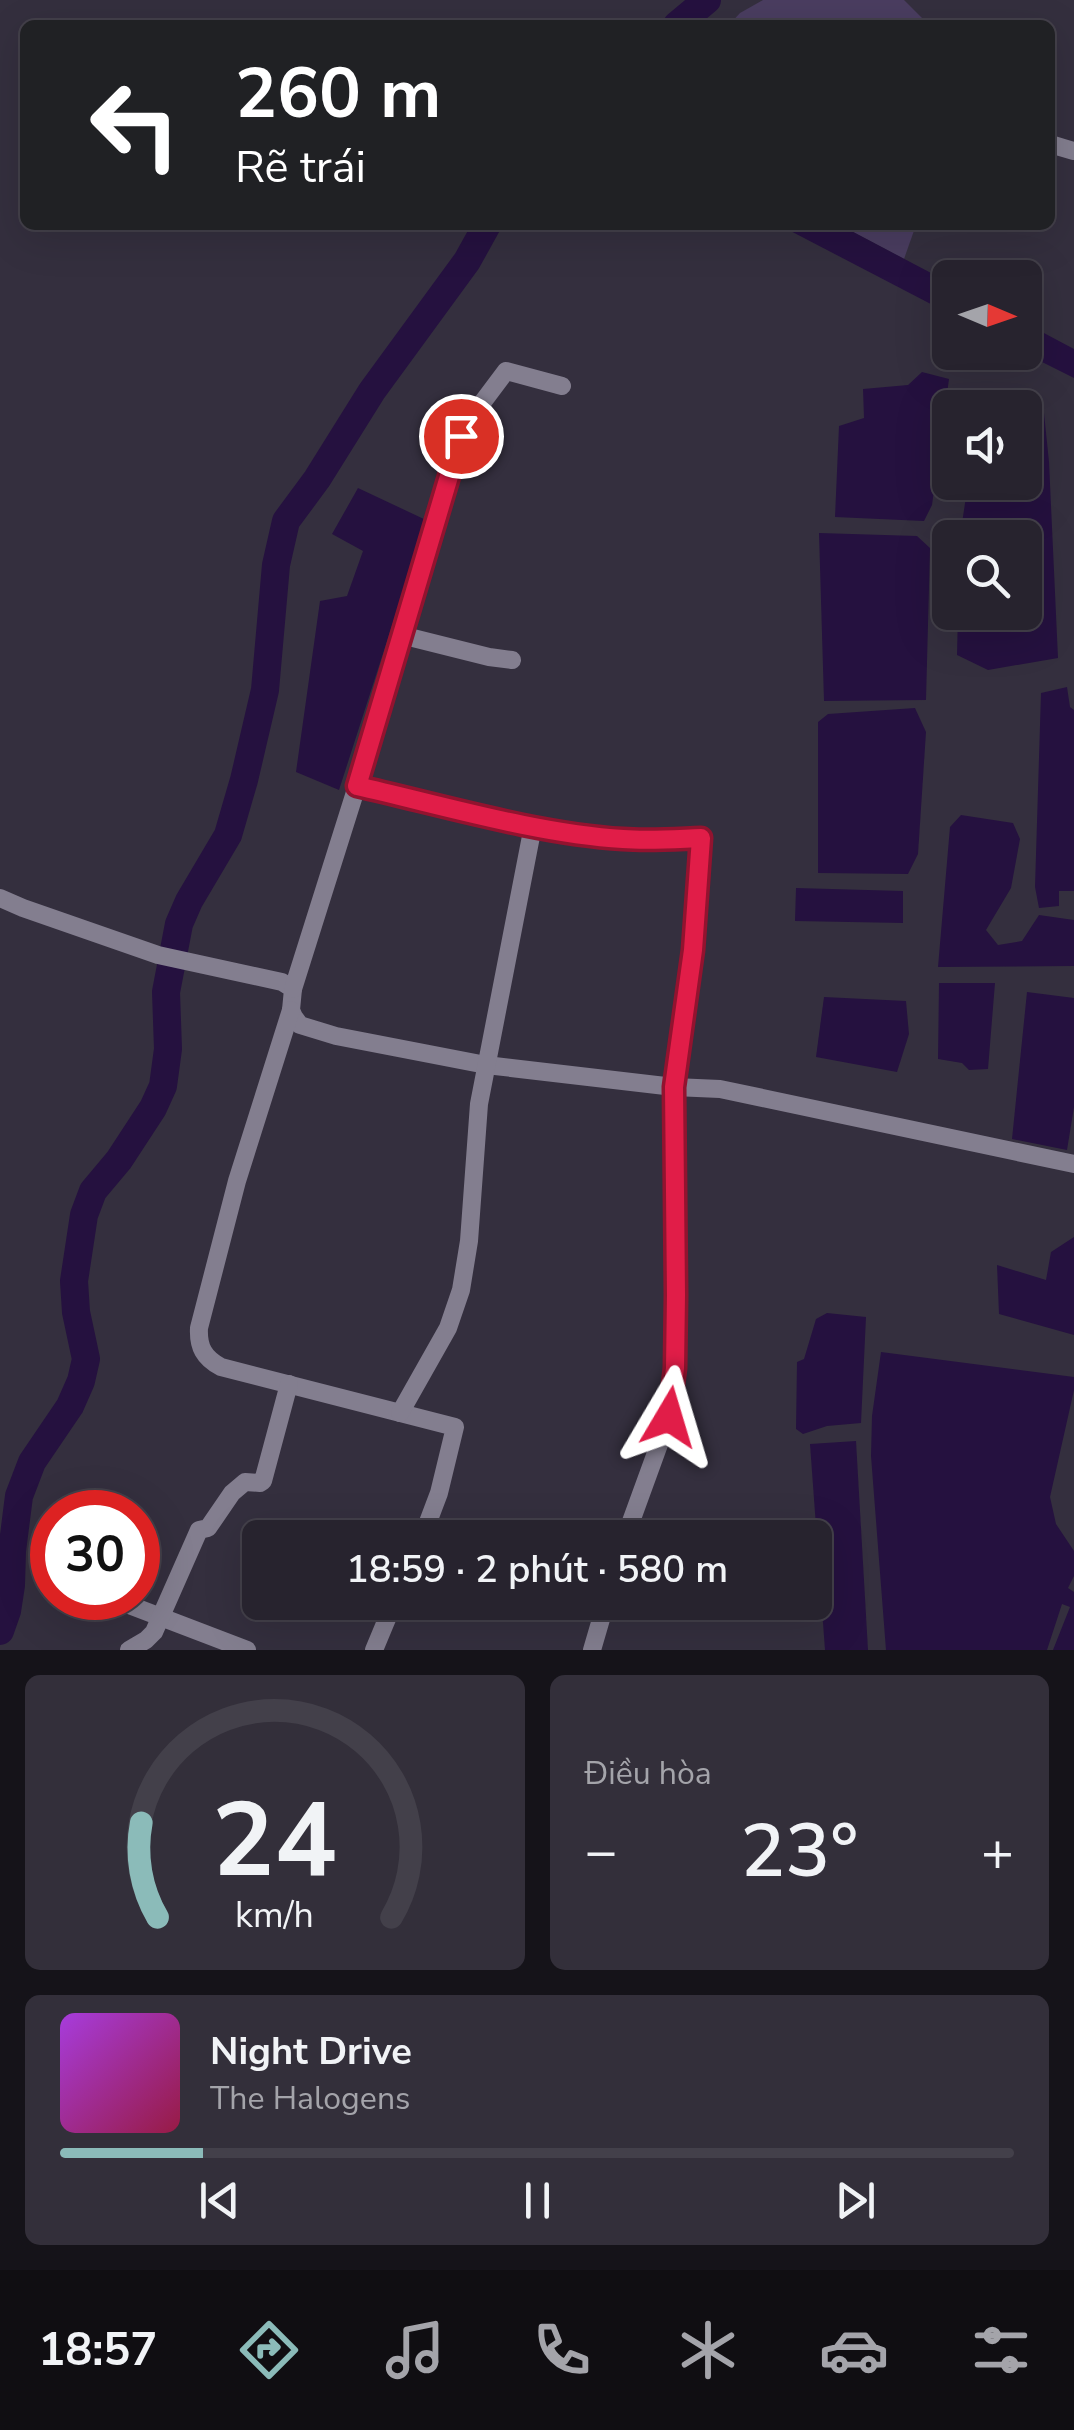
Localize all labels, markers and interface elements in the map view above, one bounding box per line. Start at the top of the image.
text: 260 m [235,46,441,142]
icon: left [70,60,200,190]
text: Rẽ trái [235,137,366,198]
north arrow [932,260,1042,370]
map controls [932,260,1042,630]
button: sound [932,390,1042,500]
pin [419,394,504,479]
icon: arrive [434,409,489,464]
button: search [932,520,1042,630]
position arrow [617,1365,721,1469]
speed limit sign: 30 [30,1490,160,1620]
text: 18:59 · 2 phút · 580 m [346,1544,728,1595]
text: Điều hòa [585,1752,712,1795]
text: 24 [212,1770,337,1912]
text: 23° [740,1800,858,1902]
text: − [585,1814,618,1889]
text: + [981,1814,1014,1889]
text: km/h [235,1891,314,1940]
text: Night Drive [210,2026,412,2077]
text: The Halogens [210,2077,410,2120]
icon: previous [192,2173,247,2228]
icon: pause [510,2173,565,2228]
icon: next [828,2173,883,2228]
icon: directions [234,2315,304,2385]
icon: music [380,2315,450,2385]
icon: phone [527,2315,597,2385]
icon: climate [673,2315,743,2385]
icon: car [819,2315,889,2385]
icon: filters [966,2315,1036,2385]
text: 18:57 [38,2320,157,2381]

